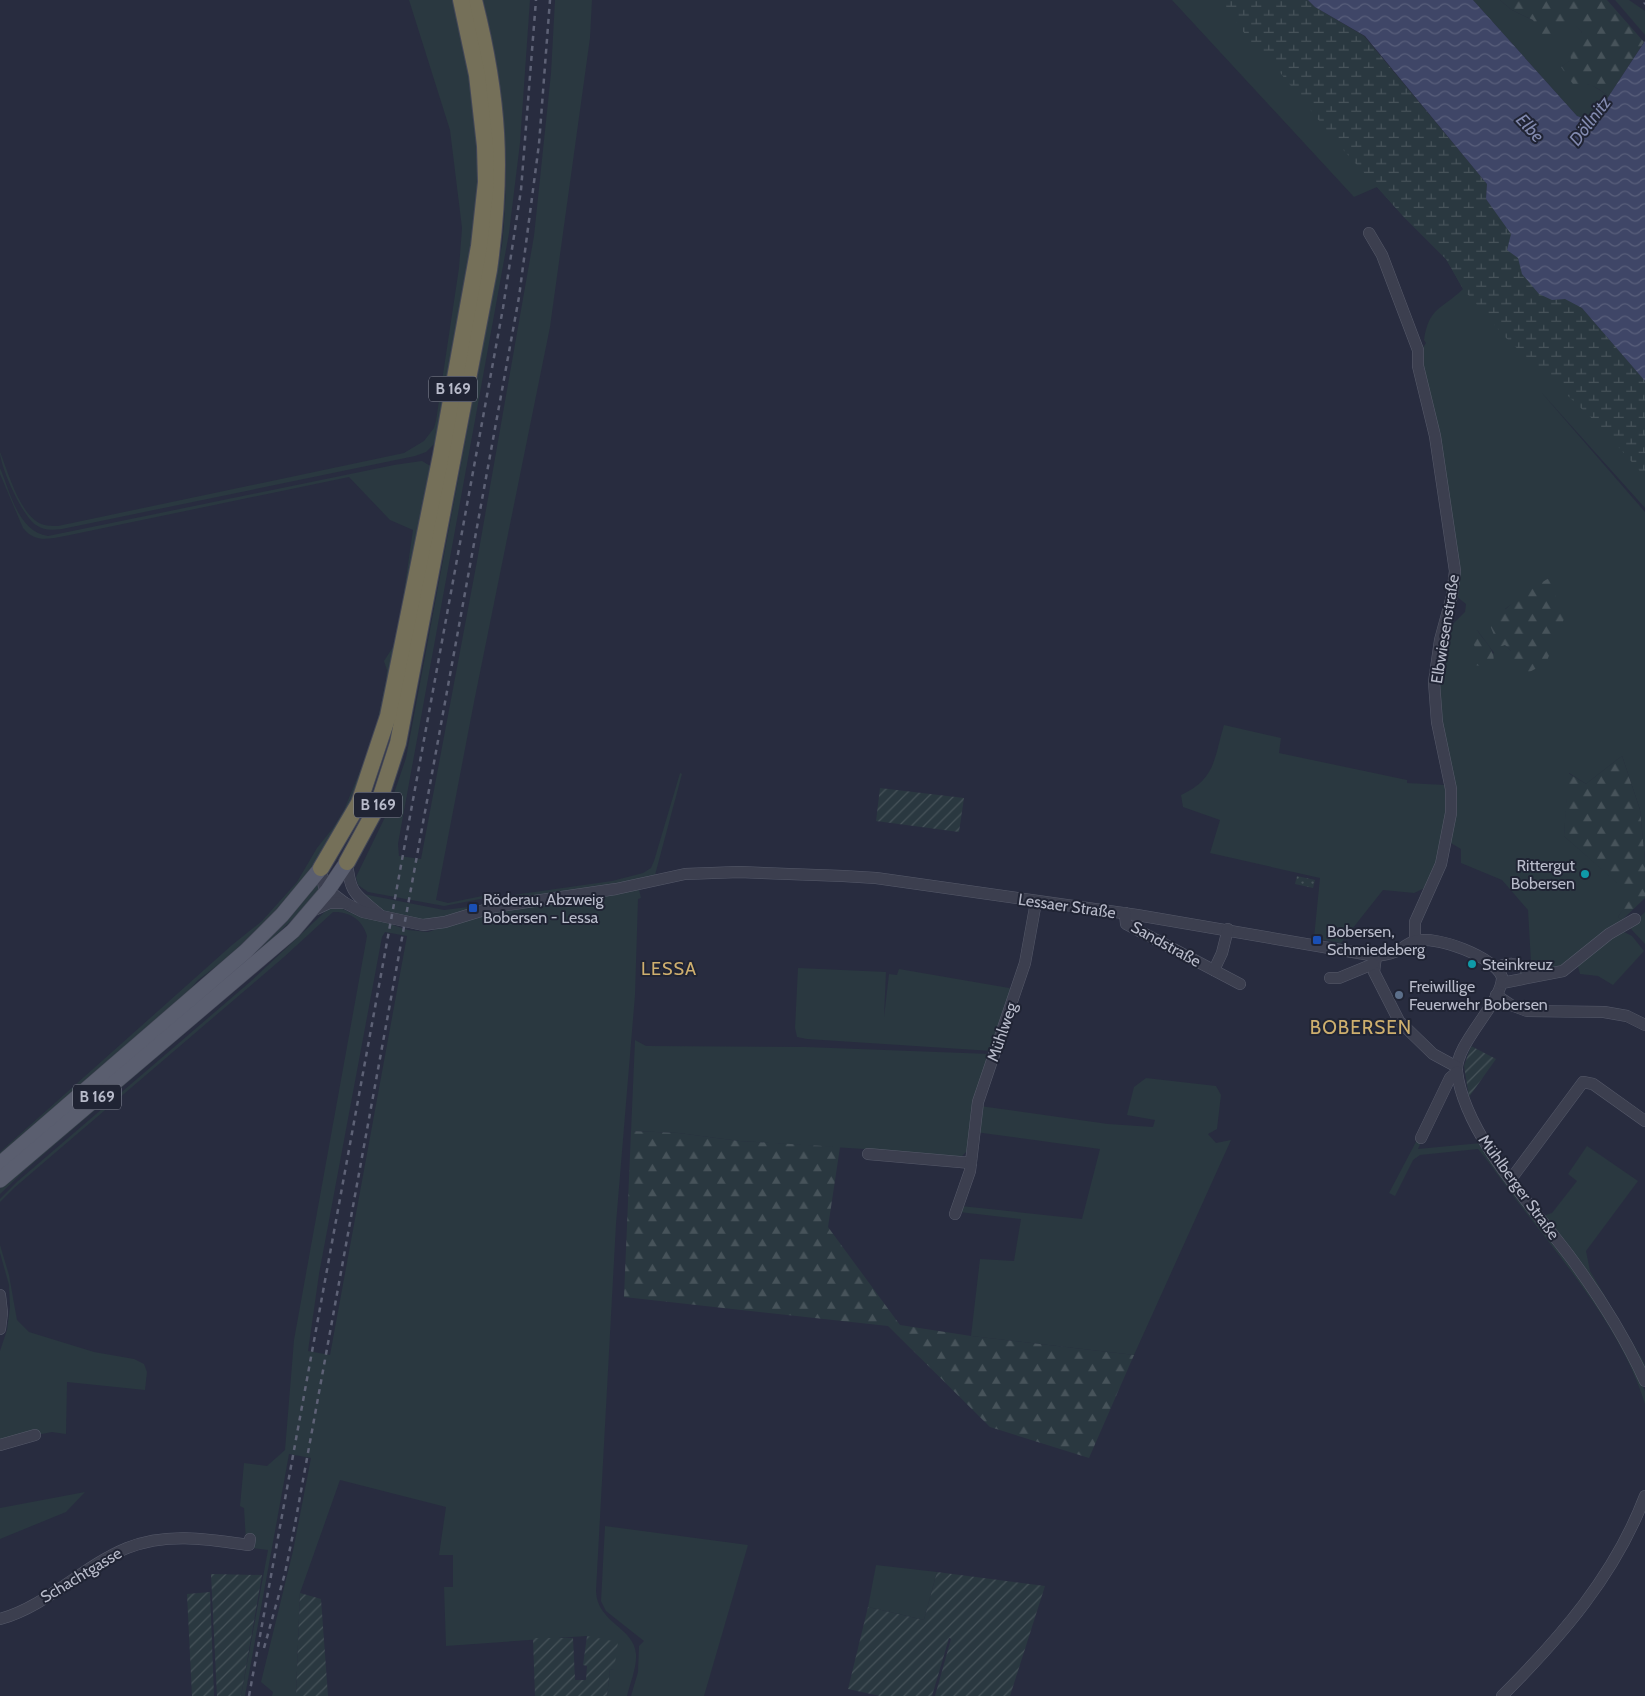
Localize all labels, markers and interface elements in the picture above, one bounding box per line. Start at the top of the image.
water label: Döllnitz [1564,92,1616,150]
water label: Elbe [1511,109,1549,147]
road number: B 169 [429,376,477,402]
street label: Elbwiesenstraße [1427,573,1463,685]
road number: B 169 [354,792,402,818]
place label: Rittergut Bobersen [1511,856,1576,893]
marker: Rittergut Bobersen [1579,868,1591,880]
place label: Röderau, Abzweig Bobersen - Lessa [483,890,604,927]
street label: Lessaer Straße [1017,890,1117,922]
marker: Röderau, Abzweig Bobersen - Lessa [467,902,479,914]
street label: Sandstraße [1128,917,1204,971]
place label: Bobersen, Schmiedeberg [1327,922,1426,959]
marker: Bobersen, Schmiedeberg [1311,934,1323,946]
place label: Steinkreuz [1482,955,1554,974]
district label: LESSA [641,958,697,980]
marker: Steinkreuz [1466,958,1478,970]
place label: Freiwillige Feuerwehr Bobersen [1409,977,1548,1014]
marker: Freiwillige Feuerwehr Bobersen [1393,989,1405,1001]
street label: Mühlweg [983,999,1021,1064]
district label: BOBERSEN [1310,1016,1412,1039]
road number: B 169 [73,1084,121,1110]
street label: Mühlberger Straße [1475,1131,1563,1243]
street label: Schachtgasse [37,1543,125,1607]

